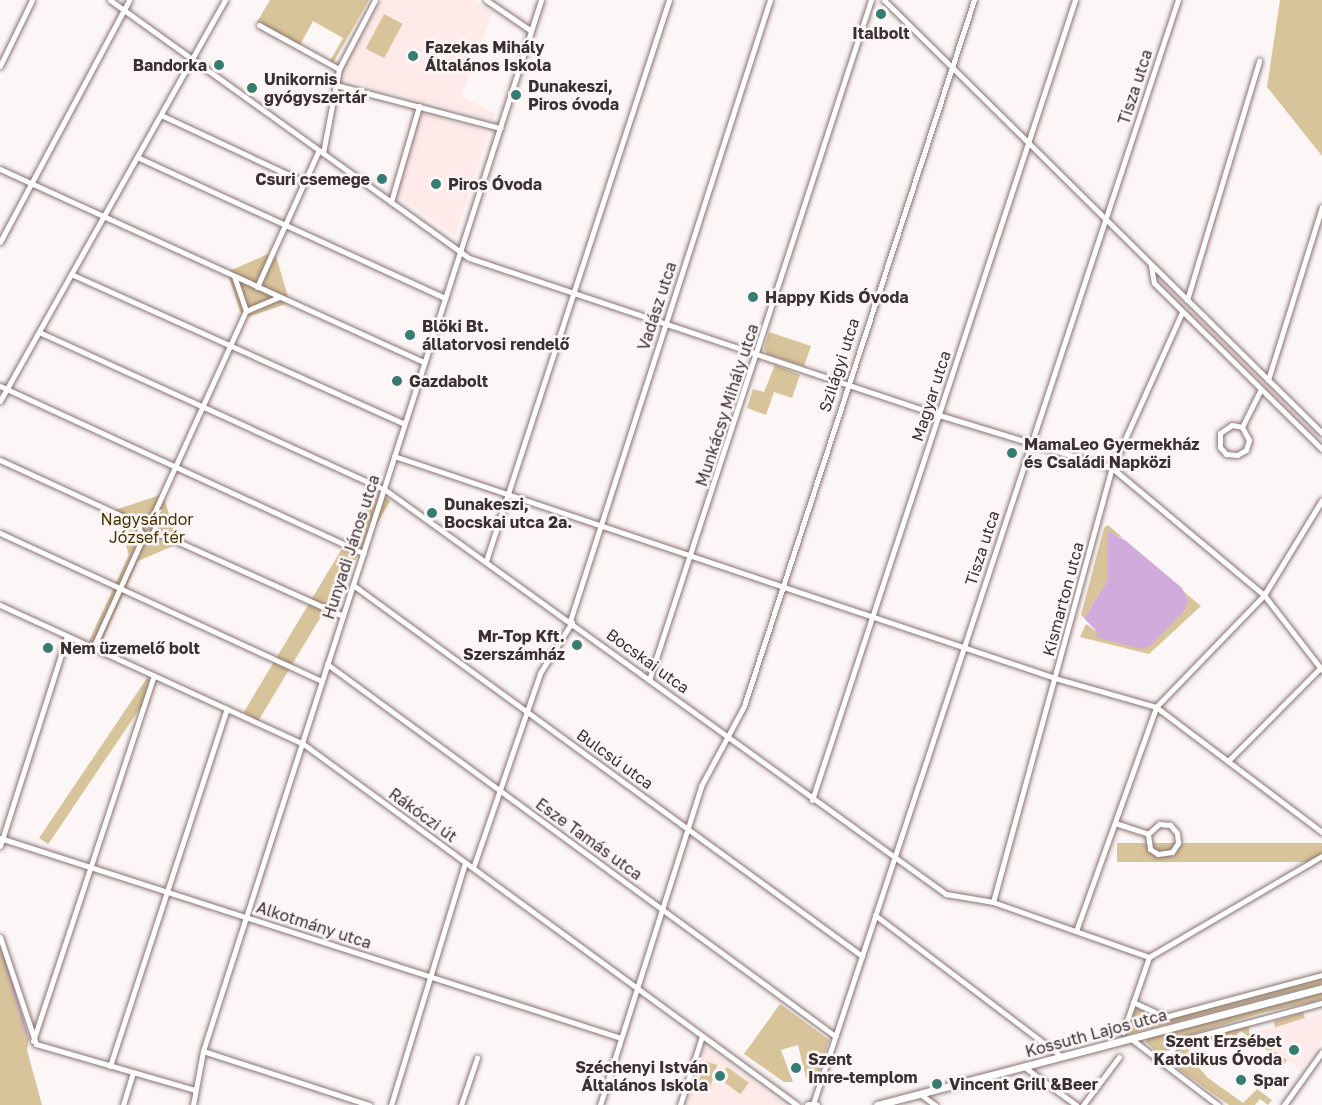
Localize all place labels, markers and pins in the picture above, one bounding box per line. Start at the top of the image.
marker: Italbolt [874,7,888,21]
place label: Italbolt [852,23,910,43]
place label: Fazekas Mihály Általános Iskola [425,37,551,75]
marker: Fazekas Mihály Általános Iskola [406,49,420,63]
place label: Bandorka [133,55,207,75]
marker: Bandorka [212,58,226,72]
place label: Unikornis gyógyszertár [264,69,367,107]
place label: Dunakeszi, Piros óvoda [528,76,619,114]
marker: Unikornis gyógyszertár [245,81,259,95]
marker: Dunakeszi, Piros óvoda [509,88,523,102]
place label: Csuri csemege [255,169,370,189]
marker: Csuri csemege [375,172,389,186]
place label: Piros Óvoda [448,174,542,194]
marker: Piros Óvoda [429,177,443,191]
place label: Happy Kids Óvoda [765,287,909,307]
marker: Happy Kids Óvoda [746,290,760,304]
place label: Blöki Bt. állatorvosi rendelő [422,316,569,354]
marker: Blöki Bt. állatorvosi rendelő [403,328,417,342]
place label: Gazdabolt [409,371,488,391]
marker: Gazdabolt [390,374,404,388]
place label: MamaLeo Gyermekház és Családi Napközi [1024,434,1200,472]
marker: MamaLeo Gyermekház és Családi Napközi [1005,446,1019,460]
place label: Dunakeszi, Bocskai utca 2a. [444,494,572,532]
marker: Dunakeszi, Bocskai utca 2a. [425,506,439,520]
place label: Mr-Top Kft. Szerszámház [463,626,565,664]
place label: Nem üzemelő bolt [60,638,200,658]
marker: Mr-Top Kft. Szerszámház [570,638,584,652]
marker: Nem üzemelő bolt [41,641,55,655]
place label: Szent Erzsébet Katolikus Óvoda [1153,1031,1282,1069]
marker: Szent Erzsébet Katolikus Óvoda [1287,1043,1301,1057]
place label: Szent Imre-templom [808,1049,918,1087]
place label: Széchenyi István Általános Iskola [575,1057,708,1095]
marker: Szent Imre-templom [789,1061,803,1075]
marker: Széchenyi István Általános Iskola [713,1069,727,1083]
place label: Spar [1253,1070,1289,1090]
marker: Spar [1234,1073,1248,1087]
place label: Vincent Grill &Beer [949,1074,1098,1094]
marker: Vincent Grill &Beer [930,1077,944,1091]

